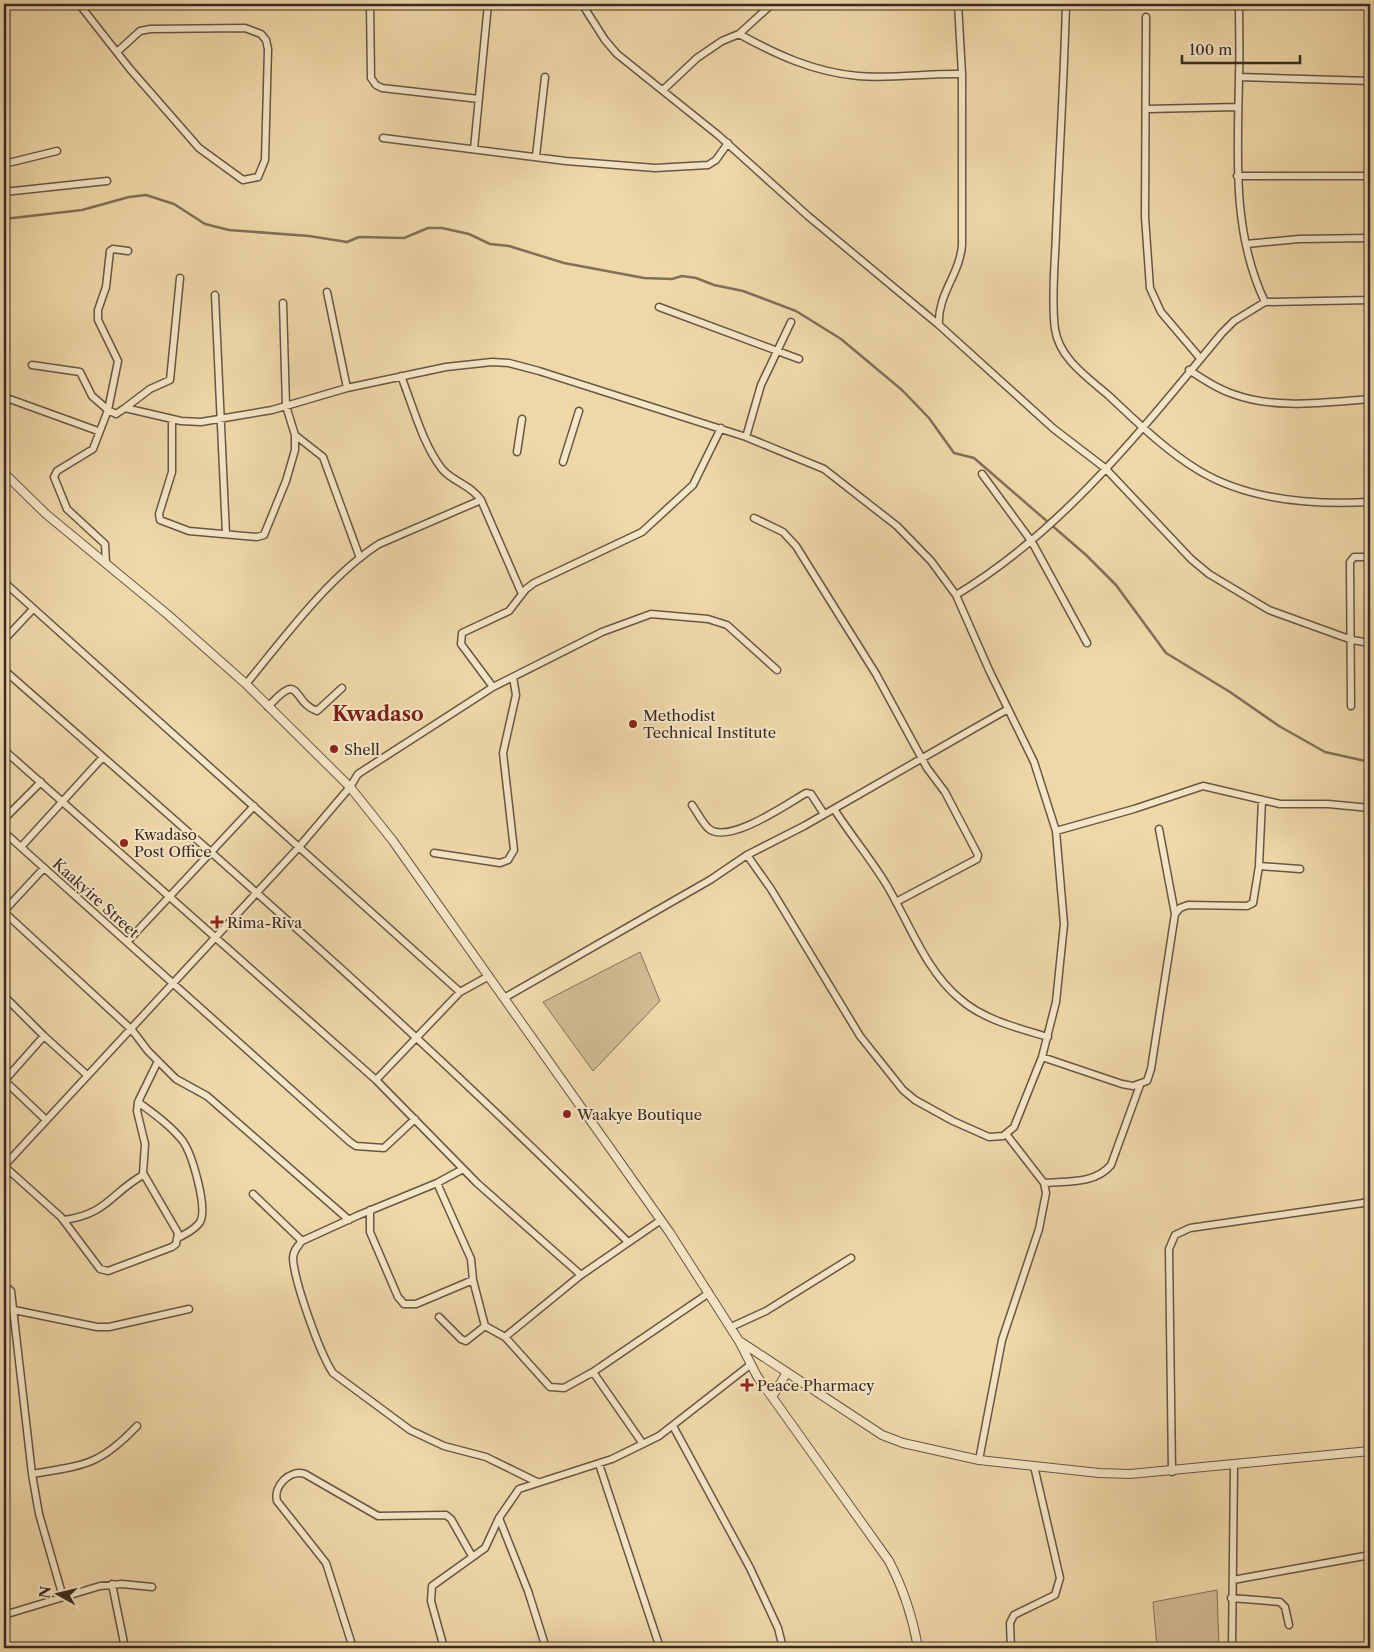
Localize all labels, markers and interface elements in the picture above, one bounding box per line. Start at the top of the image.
scale bar [1182,32,1299,64]
text: 100 m [1189,40,1232,59]
district label: Kwadaso [332,702,424,726]
place label: Methodist Technical Institute [643,706,776,742]
marker: Methodist Technical Institute [627,718,639,730]
place label: Shell [344,740,380,759]
marker: Shell [328,743,340,755]
place label: Kwadaso Post Office [134,825,212,861]
marker: Kwadaso Post Office [118,837,130,849]
street label: Kaakyire Street [49,854,144,942]
place label: Rima-Riva [227,913,302,932]
marker: Rima-Riva [211,916,223,928]
place label: Waakye Boutique [576,1105,702,1124]
marker: Waakye Boutique [561,1108,573,1120]
place label: Peace Pharmacy [757,1376,875,1395]
marker: Peace Pharmacy [741,1379,753,1391]
north arrow [32,1570,82,1620]
text: N [35,1585,55,1599]

